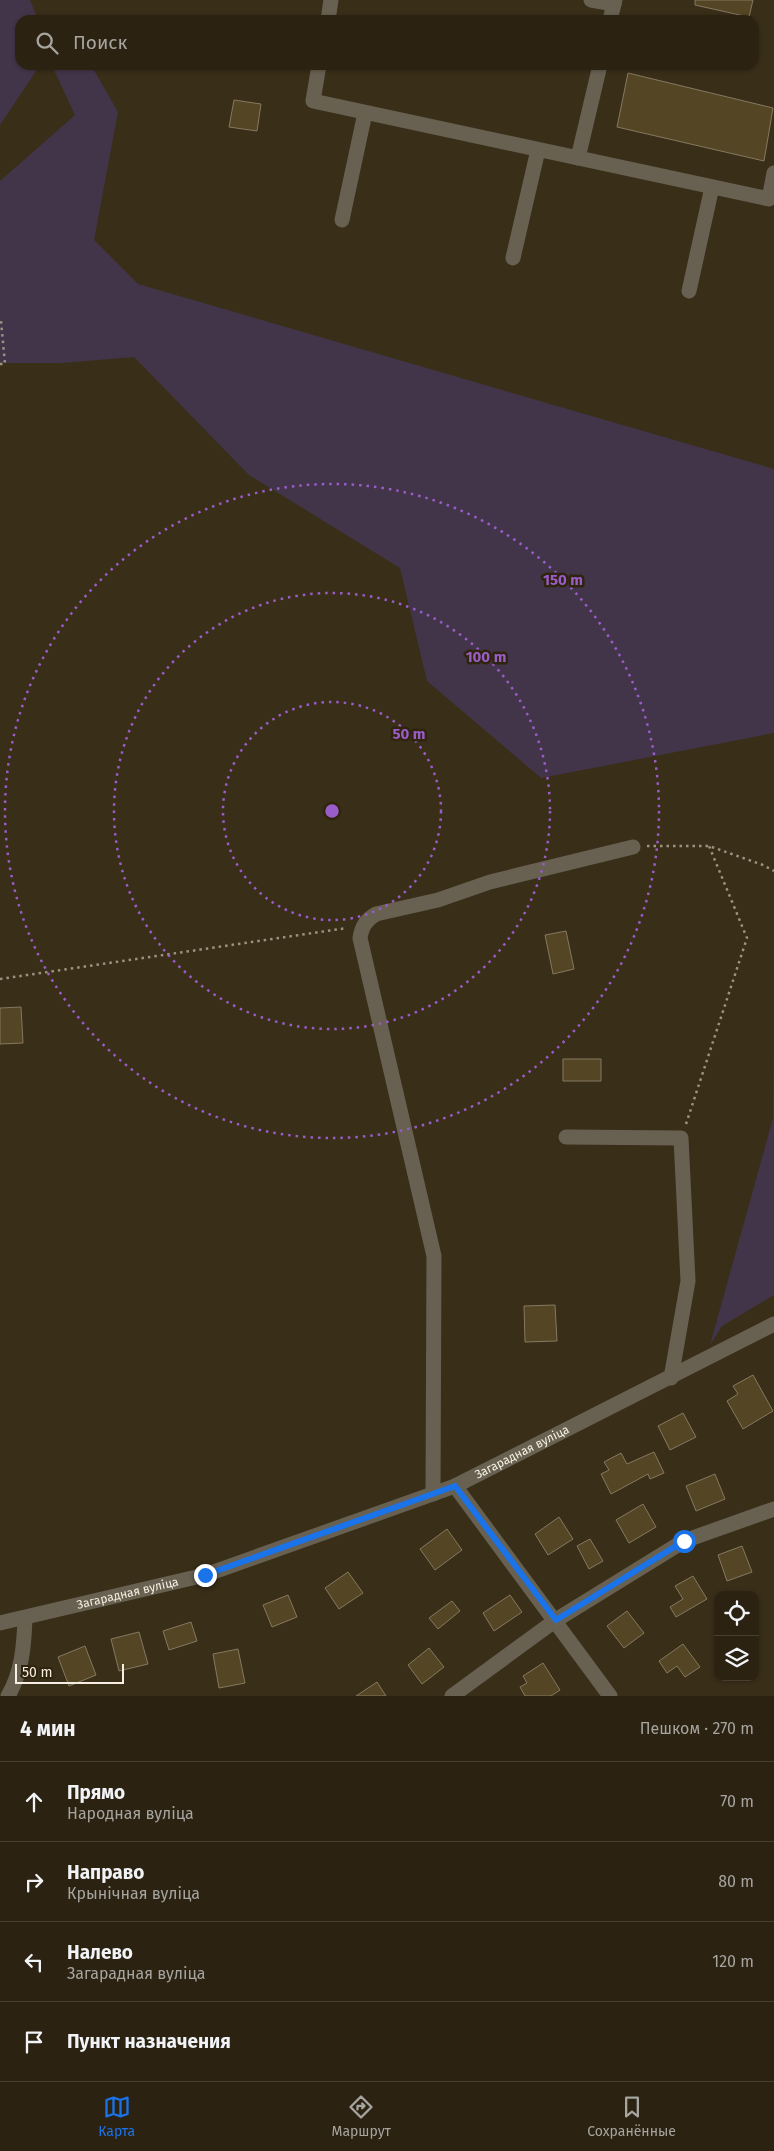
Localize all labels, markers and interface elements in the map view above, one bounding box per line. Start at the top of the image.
search box [15,15,759,70]
icon: search [33,29,61,57]
text: Поиск [73,31,127,54]
text: 150 m [543,571,583,589]
text: 100 m [466,648,506,666]
text: 50 m [392,725,426,743]
centre of rings [323,802,341,820]
street label: Загарадная вуліца [472,1422,571,1482]
route start [673,1530,696,1553]
route end [194,1564,217,1587]
street label: Загарадная вуліца [75,1574,180,1612]
map controls [714,1591,759,1681]
button: locate [714,1591,759,1636]
button: layers [714,1636,759,1681]
scale bar [15,1661,124,1684]
text: 50 m [22,1664,53,1681]
text: 4 мин [20,1716,76,1742]
text: Пешком · 270 m [640,1719,754,1738]
text: Прямо [67,1781,125,1804]
icon: ahead [20,1788,48,1816]
text: 70 m [720,1792,754,1811]
text: Народная вуліца [67,1804,194,1823]
text: Направо [67,1861,144,1884]
icon: right [20,1868,48,1896]
text: 80 m [718,1872,754,1891]
text: Крынічная вуліца [67,1884,200,1903]
text: Налево [67,1941,133,1964]
icon: left [20,1948,48,1976]
text: 120 m [712,1952,754,1971]
text: Загарадная вуліца [67,1964,205,1983]
icon: arrive [20,2028,48,2056]
text: Пункт назначения [67,2030,231,2053]
tab: Карта [98,2093,135,2140]
tab: Маршрут [332,2093,391,2140]
tab: Сохранённые [587,2093,676,2140]

